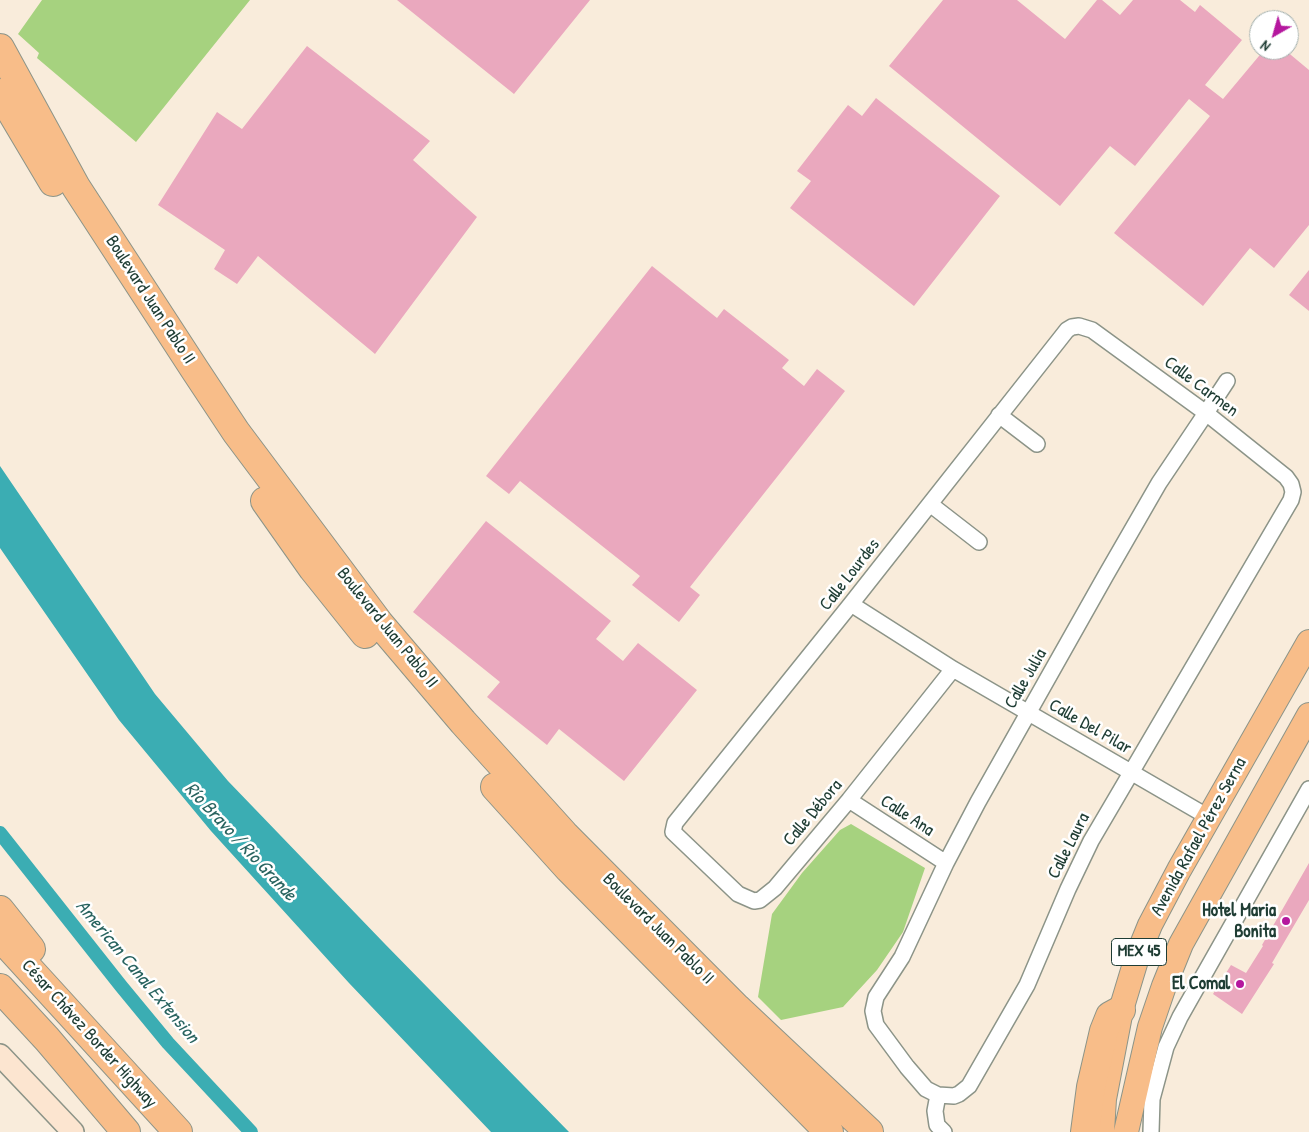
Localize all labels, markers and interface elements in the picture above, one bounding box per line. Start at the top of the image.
north arrow [1249,10,1299,60]
text: N [1256,37,1274,56]
street label: Boulevard Juan Pablo II [100,232,200,368]
street label: Calle Carmen [1160,352,1242,422]
street label: Calle Lourdes [815,535,885,615]
street label: Boulevard Juan Pablo II [332,563,442,693]
street label: Calle Julia [1000,645,1052,713]
street label: Calle Del Pilar [1045,695,1135,759]
street label: Avenida Rafael Pérez Serna [1146,754,1252,920]
street label: Calle Débora [779,775,847,851]
water label: Río Bravo / Rio Grande [179,778,301,906]
street label: Calle Ana [876,791,938,841]
street label: Calle Laura [1043,810,1095,882]
street label: Boulevard Juan Pablo II [598,869,718,989]
water label: American Canal Extension [70,896,204,1048]
place label: Hotel Maria Bonita [1202,900,1276,942]
marker: Hotel Maria Bonita [1280,915,1292,927]
road number: MEX 45 [1112,939,1166,966]
street label: César Chávez Border Highway [17,955,161,1113]
place label: El Comal [1172,973,1230,995]
marker: El Comal [1234,978,1246,990]

